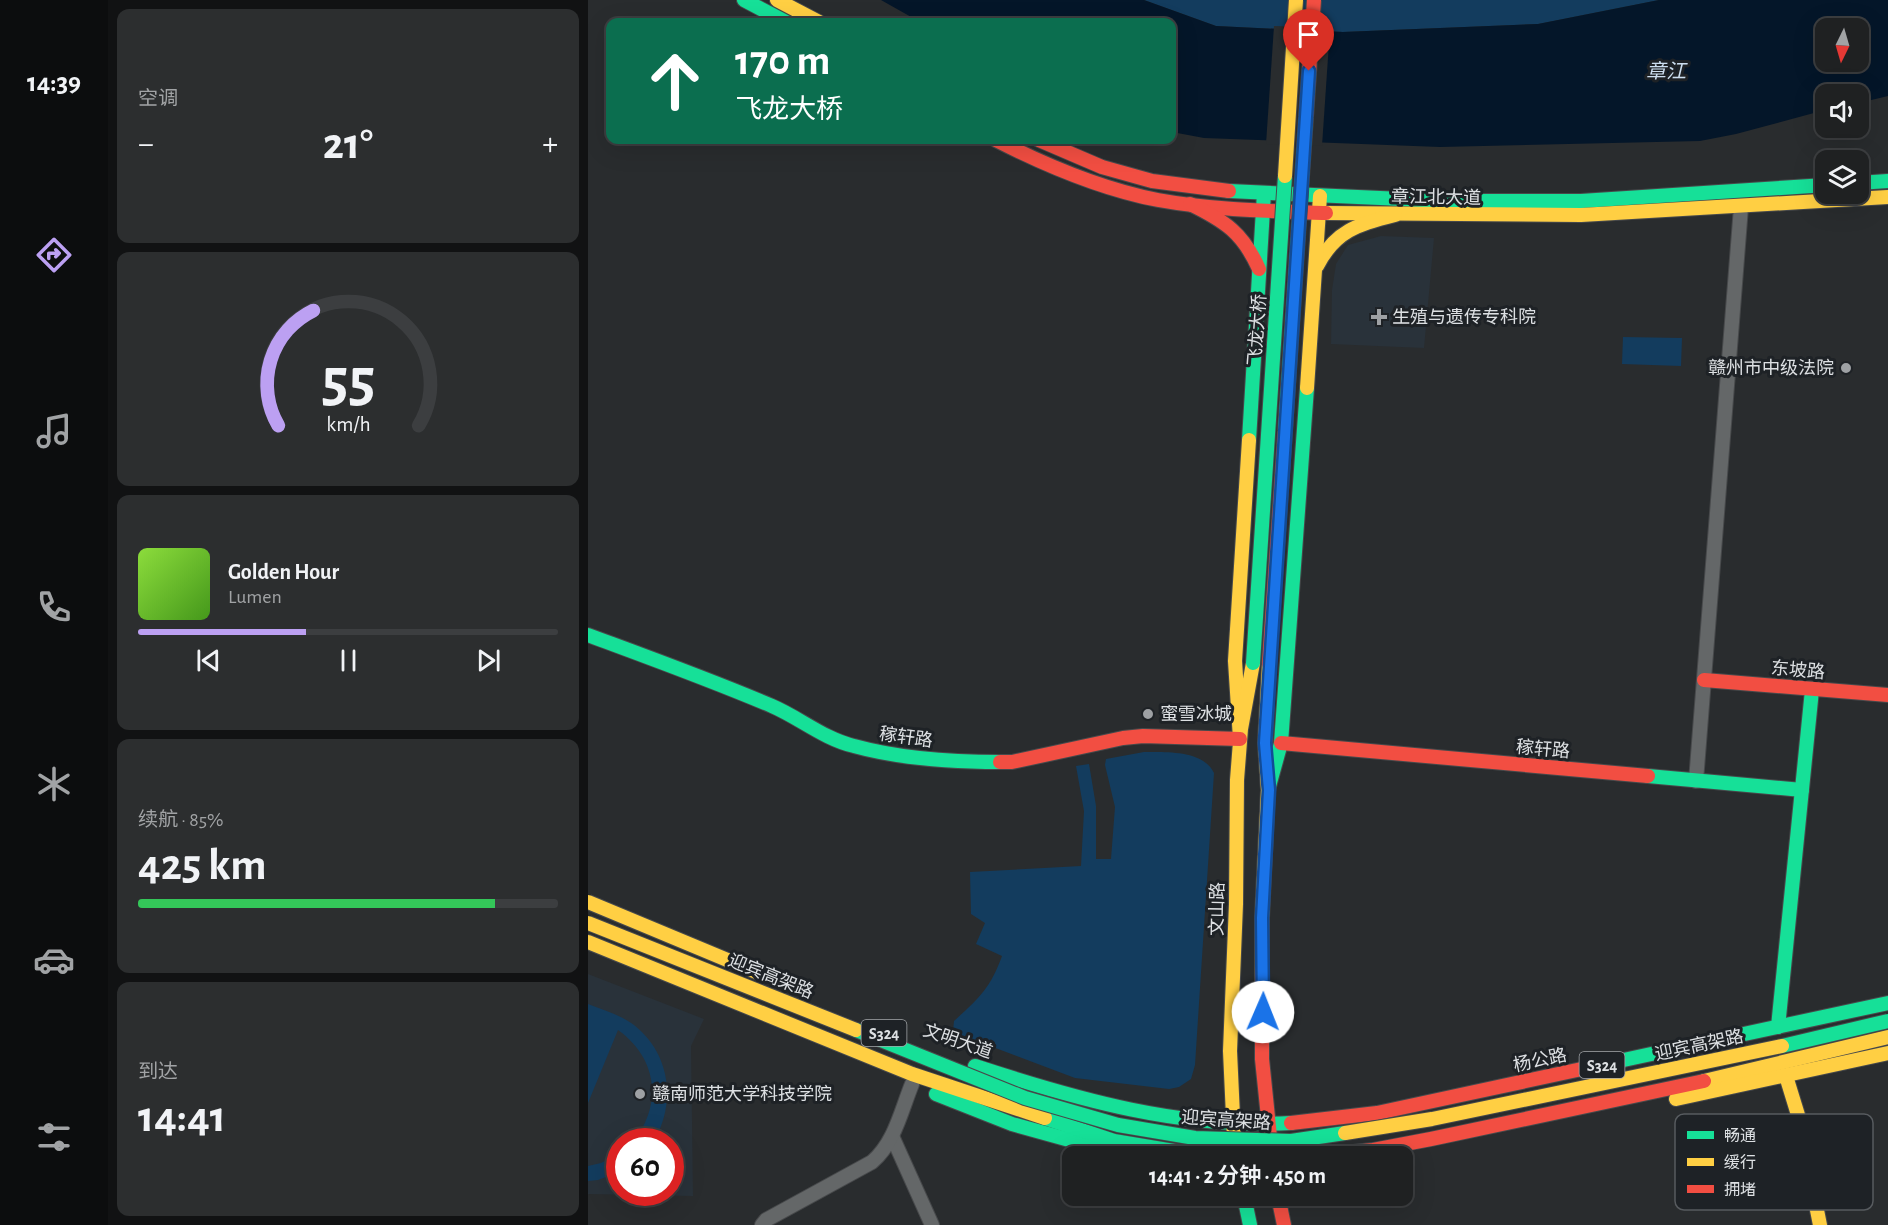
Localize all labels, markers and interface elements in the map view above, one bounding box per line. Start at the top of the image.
pin [1283,9,1334,71]
icon: arrive [1292,18,1325,51]
north arrow [1815,18,1869,72]
map controls [1815,18,1869,204]
text: 170 m [735,40,830,82]
icon: ahead [636,42,714,120]
water label: 章江 [1646,60,1688,82]
text: 14:39 [27,69,81,96]
button: sound [1815,84,1869,138]
text: 空调 [138,89,178,109]
text: 飞龙大桥 [735,96,843,123]
text: 21° [323,122,373,167]
text: − [138,128,154,161]
text: + [542,128,558,161]
button: layers [1815,150,1869,204]
street label: 章江北大道 [1391,186,1481,208]
icon: directions [33,234,75,276]
street label: 飞龙大桥 [1245,293,1269,367]
place label: 生殖与遗传专科院 [1392,307,1536,327]
marker: 生殖与遗传专科院 [1370,308,1388,326]
text: 55 [321,350,375,412]
place label: 赣州市中级法院 [1708,358,1834,378]
marker: 赣州市中级法院 [1839,361,1853,375]
icon: music [33,410,75,452]
text: km/h [326,415,370,436]
text: Golden Hour [228,561,339,583]
icon: phone [33,586,75,628]
text: Lumen [228,587,282,607]
icon: previous [192,644,225,677]
icon: pause [332,644,365,677]
icon: next [472,644,505,677]
street label: 东坡路 [1770,658,1826,682]
place label: 蜜雪冰城 [1160,704,1232,724]
marker: 蜜雪冰城 [1141,707,1155,721]
street label: 稼轩路 [878,723,934,751]
street label: 稼轩路 [1515,737,1571,761]
icon: climate [33,763,75,805]
text: 续航 · 85% [138,810,224,830]
text: 425 km [138,843,267,888]
street label: 文山路 [1207,882,1227,936]
icon: car [33,939,75,981]
street label: 迎宾高架路 [726,950,816,1002]
position arrow [1231,980,1295,1044]
road number: S324 [862,1020,906,1046]
street label: 文明大道 [921,1020,995,1062]
street label: 迎宾高架路 [1653,1026,1745,1064]
street label: 杨公路 [1512,1045,1568,1075]
road number: S324 [1580,1052,1624,1078]
text: 到达 [138,1062,178,1082]
place label: 赣南师范大学科技学院 [652,1084,832,1104]
marker: 赣南师范大学科技学院 [633,1087,647,1101]
text: 14:41 [138,1095,226,1140]
street label: 迎宾高架路 [1180,1107,1272,1133]
legend [1675,1114,1873,1210]
icon: filters [33,1116,75,1158]
text: 畅通 [1724,1127,1756,1144]
speed limit sign: 60 [606,1128,684,1206]
text: 缓行 [1724,1154,1756,1171]
text: 14:41 · 2 分钟 · 450 m [1149,1165,1326,1187]
text: 拥堵 [1724,1182,1756,1198]

